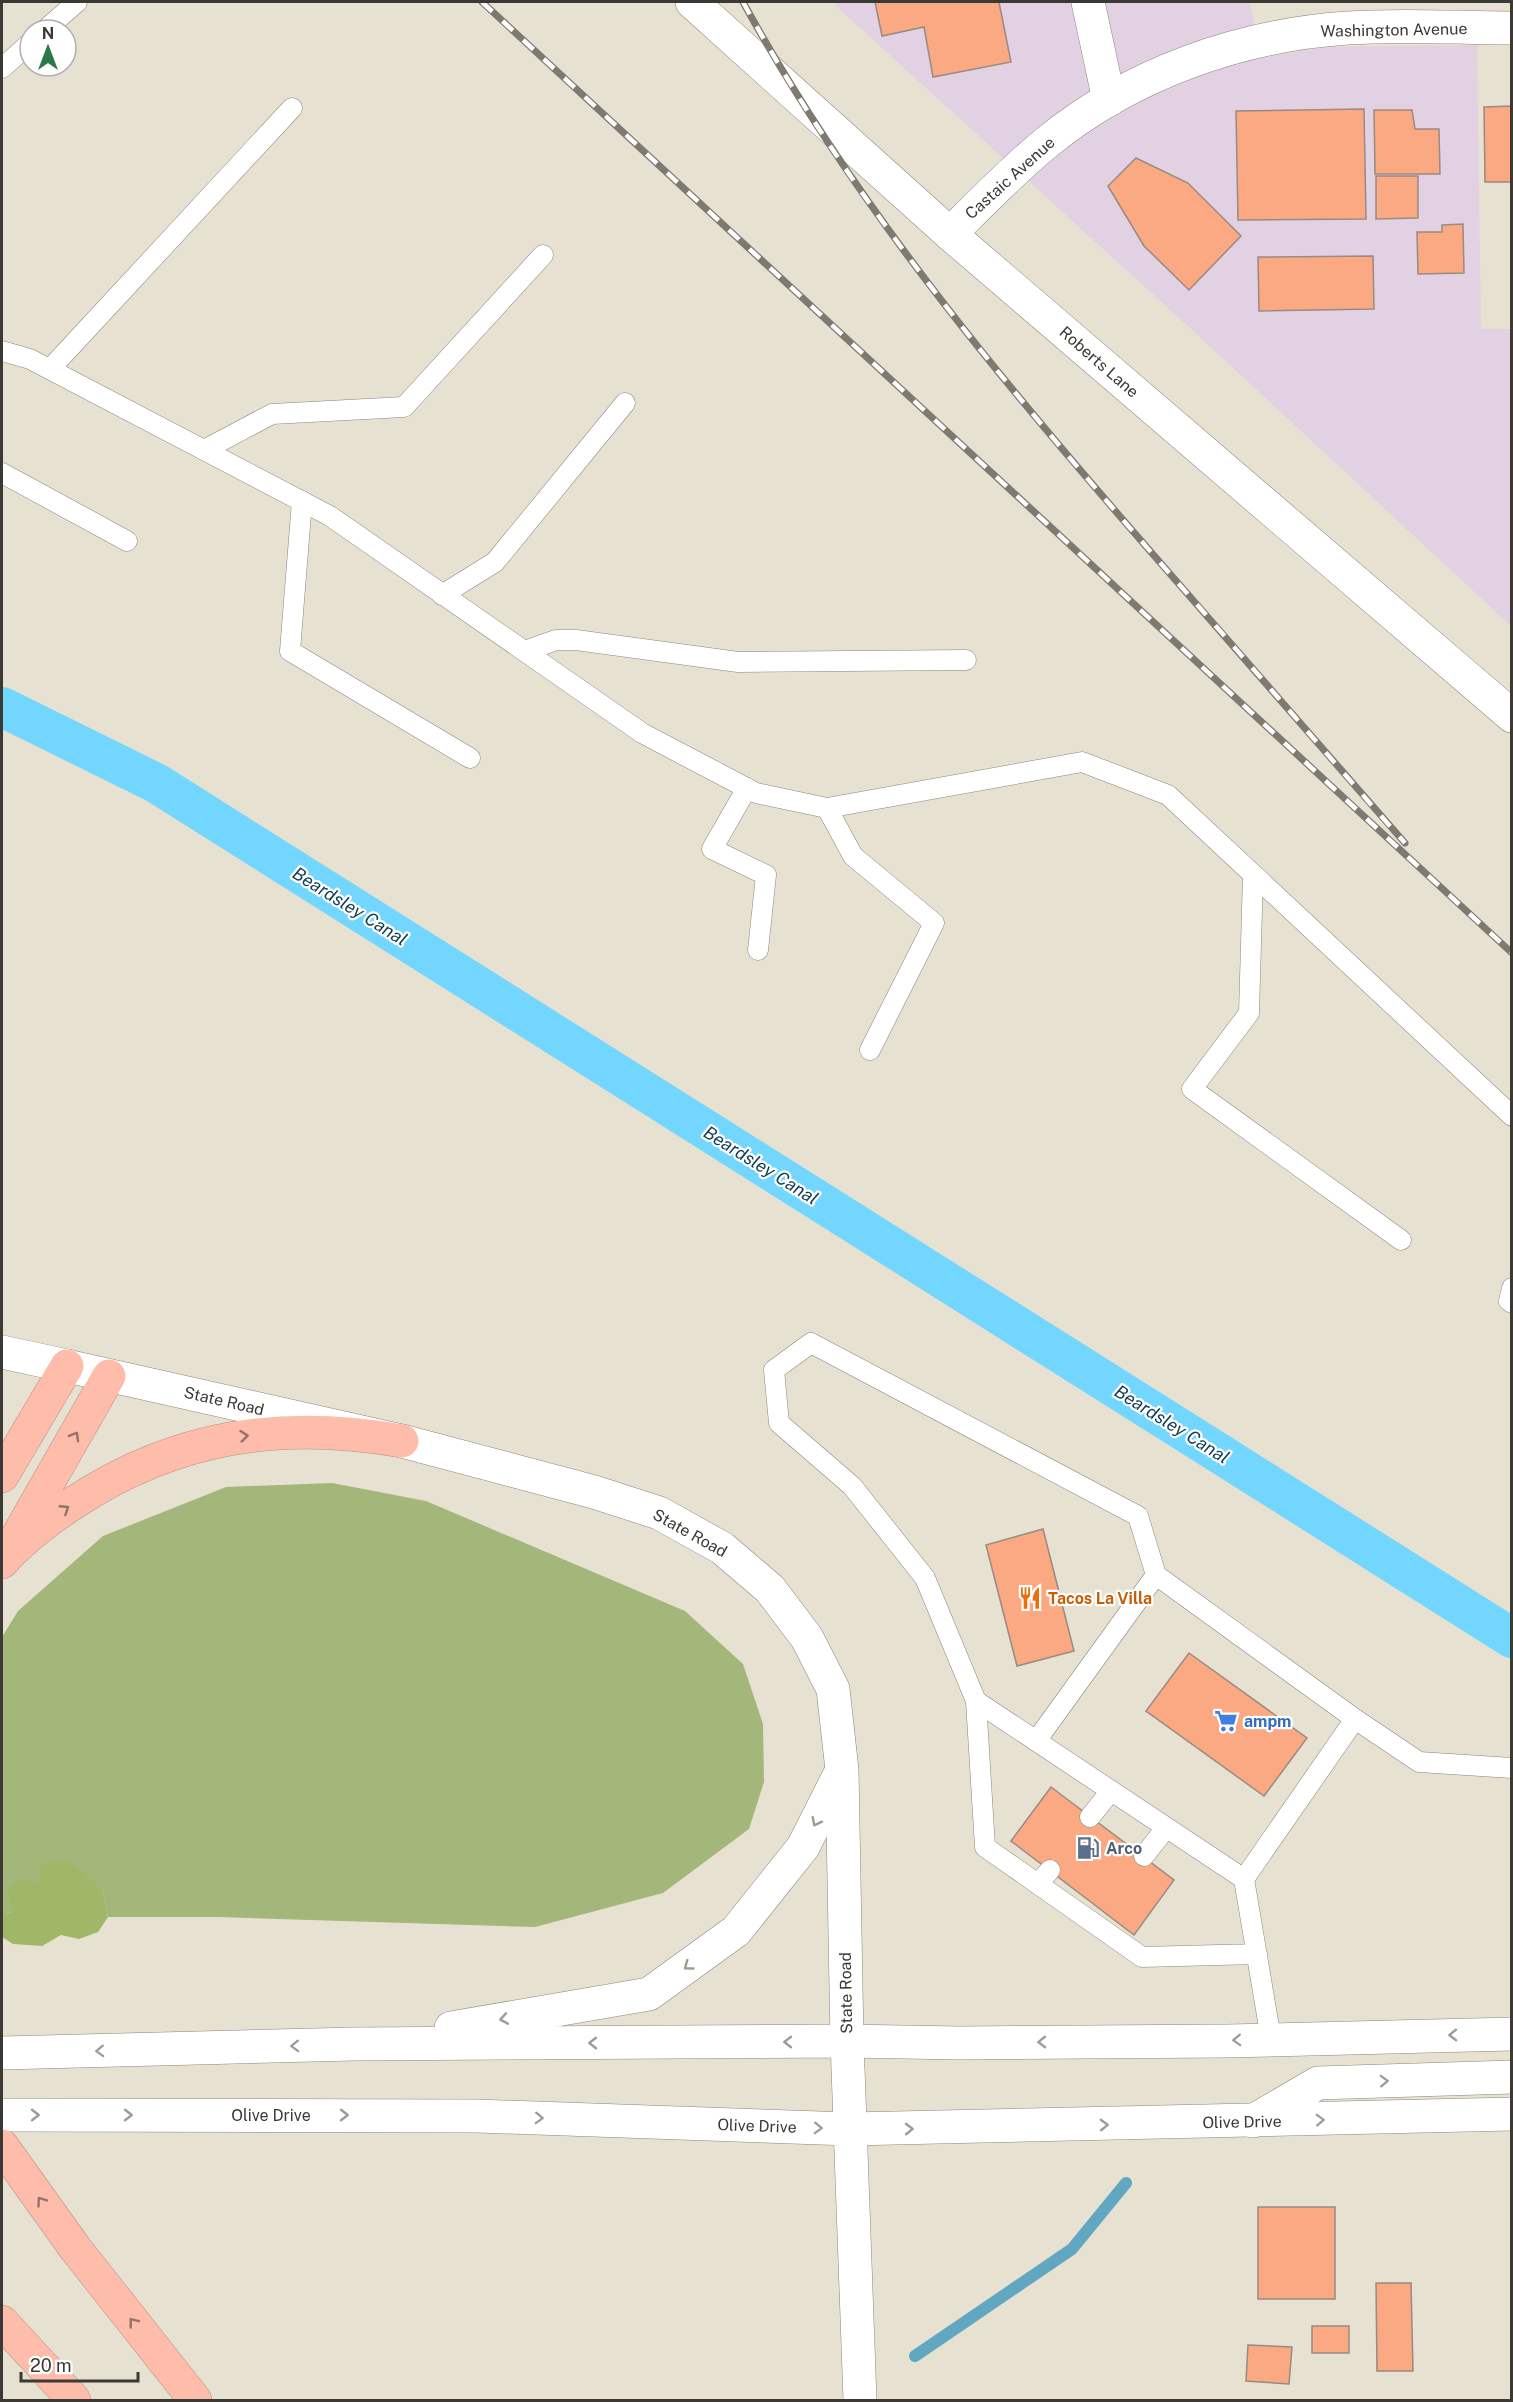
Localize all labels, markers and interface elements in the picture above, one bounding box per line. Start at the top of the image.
north arrow [18,18,78,78]
street label: Washington Avenue [1320,19,1468,41]
text: N [42,24,54,43]
street label: Castaic Avenue [961,133,1059,223]
street label: Roberts Lane [1056,323,1142,401]
water label: Beardsley Canal [289,862,411,950]
water label: Beardsley Canal [700,1121,822,1209]
water label: Beardsley Canal [1111,1380,1233,1468]
street label: State Road [182,1383,266,1419]
one-way arrow [240,1430,249,1443]
one-way arrow [68,1431,79,1442]
one-way arrow [59,1505,70,1516]
street label: State Road [650,1505,730,1561]
restaurant icon: Tacos La Villa [1017,1585,1043,1611]
place label: Tacos La Villa [1048,1589,1152,1608]
supermarket icon: ampm [1213,1708,1239,1734]
place label: ampm [1244,1712,1291,1731]
one-way arrow [811,1816,823,1827]
fuel station icon: Arco [1075,1835,1101,1861]
place label: Arco [1106,1839,1142,1858]
street label: State Road [836,1952,856,2034]
one-way arrow [683,1959,694,1970]
one-way arrow [499,2012,509,2025]
one-way arrow [1449,2029,1458,2042]
one-way arrow [1233,2034,1242,2047]
one-way arrow [784,2035,793,2048]
one-way arrow [1038,2036,1047,2048]
one-way arrow [589,2037,598,2049]
one-way arrow [290,2040,299,2052]
one-way arrow [95,2045,104,2057]
one-way arrow [1379,2074,1388,2087]
street label: Olive Drive [231,2106,311,2125]
one-way arrow [31,2109,40,2121]
one-way arrow [123,2109,132,2121]
one-way arrow [339,2109,348,2121]
one-way arrow [534,2112,543,2124]
street label: Olive Drive [1202,2112,1282,2132]
one-way arrow [1315,2113,1324,2126]
street label: Olive Drive [717,2115,797,2137]
one-way arrow [1099,2119,1108,2131]
one-way arrow [813,2122,822,2135]
one-way arrow [904,2123,913,2135]
one-way arrow [37,2196,48,2207]
one-way arrow [129,2317,140,2328]
scale bar [21,2345,138,2383]
text: 20 m [30,2355,72,2376]

